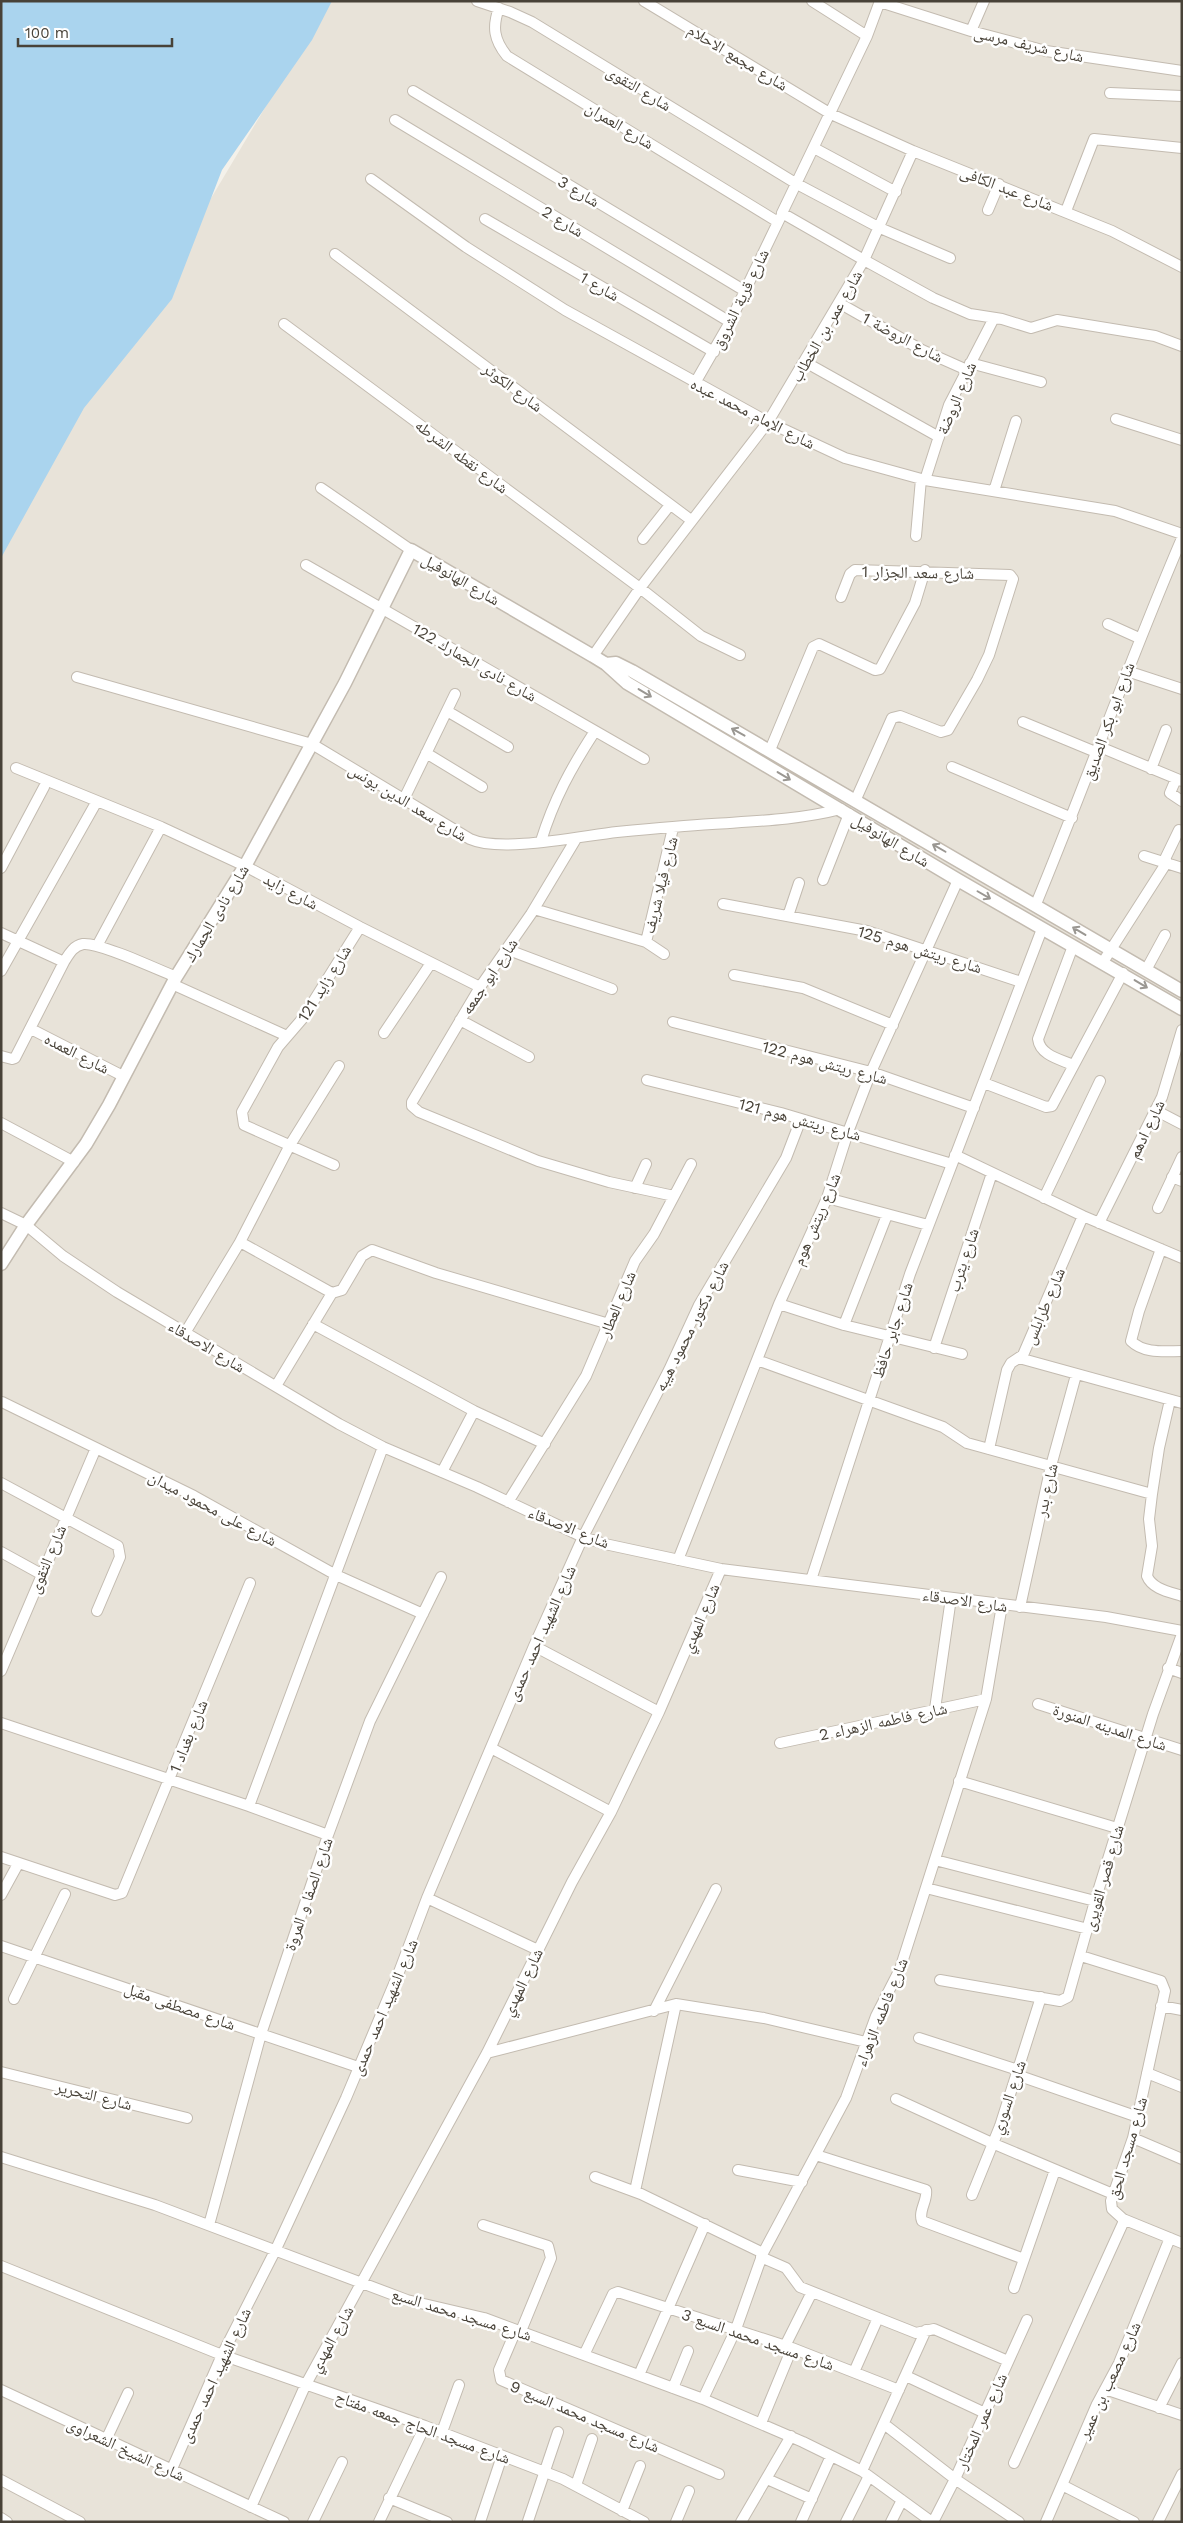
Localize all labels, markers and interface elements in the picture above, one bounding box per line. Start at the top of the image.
scale bar [18,15,171,47]
street label: شارع مجمع الاحلام [684,20,791,96]
street label: شارع شريف مرسى [972,23,1086,67]
text: 100 m [25,24,69,42]
street label: شارع التقوى [602,62,675,116]
street label: شارع العمران [582,98,657,154]
street label: شارع عبد الكافى [957,162,1056,216]
street label: شارع 3 [554,172,603,212]
street label: شارع 2 [538,202,587,242]
street label: شارع قرية الشروق [708,246,774,353]
street label: شارع عمر بن الخطاب [787,267,867,386]
street label: شارع 1 [576,268,623,306]
street label: شارع الروضة 1 [859,308,946,367]
street label: شارع الكوثر [478,358,546,417]
street label: شارع الروضة [933,359,981,438]
street label: شارع الإمام محمد عبده [687,374,818,454]
street label: شارع نقطه الشرطه [411,415,512,498]
street label: شارع الهانوفيل [418,549,503,610]
street label: شارع سعد الجزار 1 [862,562,974,584]
street label: شارع نادى الجمارك 122 [409,619,540,707]
street label: شارع ابو بكر الصديق [1078,660,1139,783]
one-way arrow [637,688,652,698]
one-way arrow [731,727,746,736]
street label: شارع سعد الدين يونس [345,760,470,846]
one-way arrow [777,771,791,781]
street label: شارع الهانوفيل [848,810,933,872]
street label: شارع فيلا شريف [639,835,683,936]
one-way arrow [933,843,947,853]
street label: شارع نادى الجمارك [180,861,254,966]
street label: شارع زايد [260,869,321,915]
one-way arrow [976,891,990,901]
street label: شارع ريتش هوم 125 [855,922,984,978]
one-way arrow [1073,925,1087,935]
street label: شارع ابو جمعه [457,935,523,1018]
street label: شارع زايد 121 [294,942,356,1025]
one-way arrow [1133,979,1147,989]
street label: شارع العمده [41,1029,112,1079]
street label: شارع ريتش هوم 122 [760,1037,890,1089]
street label: شارع ريتش هوم 121 [736,1094,863,1146]
street label: شارع ادهم [1124,1097,1170,1162]
street label: شارع ريتش هوم [788,1170,845,1269]
street label: شارع يثرب [944,1226,984,1295]
street label: شارع دكتور محمود هيبه [650,1258,733,1395]
street label: شارع طرابلس [1020,1265,1070,1348]
street label: شارع العطار [595,1268,641,1341]
street label: شارع جابر حافظ [868,1280,918,1381]
street label: شارع الاصدقاء [165,1316,248,1378]
street label: شارع بدر [1031,1462,1063,1520]
street label: شارع على محمود ميدان [145,1467,280,1551]
street label: شارع الاصدقاء [525,1503,612,1553]
street label: شارع التقوى [25,1522,71,1597]
street label: شارع الشهيد احمد حمدى [503,1562,581,1704]
street label: شارع المهدي [677,1581,726,1657]
street label: شارع الاصدقاء [921,1585,1009,1617]
street label: شارع بغداد 1 [165,1697,213,1776]
street label: شارع فاطمه الزهراء 2 [817,1699,949,1745]
street label: شارع المدينه المنورة [1050,1700,1169,1756]
street label: شارع قصر القويرى [1079,1823,1129,1934]
street label: شارع الصفا و المروة [280,1835,338,1954]
street label: شارع الشهيد احمد حمدى [347,1936,423,2079]
street label: شارع المهدي [498,1945,550,2021]
street label: شارع فاطمه الزهراء [851,1955,913,2070]
street label: شارع مصطفى مقبل [122,1979,238,2035]
street label: شارع السوري [987,2058,1033,2138]
street label: شارع التحرير [53,2077,134,2115]
street label: شارع مسجد الحق [1104,2095,1152,2202]
street label: شارع مسجد محمد السبع [389,2284,534,2346]
street label: شارع المهدي [305,2303,360,2377]
street label: شارع مسجد محمد السبع 3 [679,2304,837,2375]
street label: شارع الشهيد احمد حمدى [176,2305,256,2446]
street label: شارع مصعب بن عمير [1074,2319,1146,2443]
street label: شارع عمر المختار [951,2370,1012,2473]
street label: شارع مسجد محمد السبع 9 [507,2376,662,2457]
street label: شارع مسجد الحاج جمعه مفتاح [333,2387,513,2469]
street label: شارع الشيخ الشعراوى [64,2414,188,2486]

